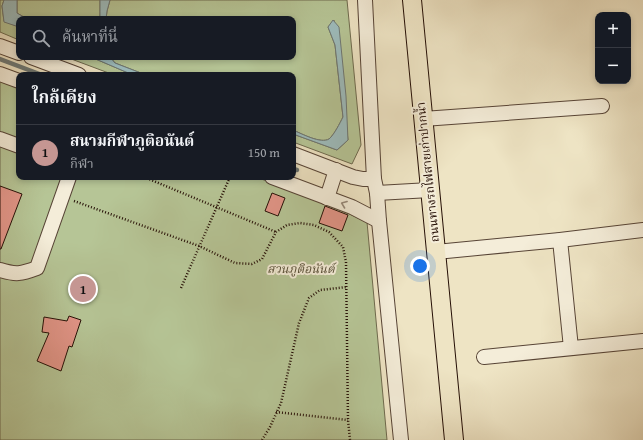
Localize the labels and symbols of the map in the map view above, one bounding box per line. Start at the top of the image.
street label: ถนนทางรถไฟสายเก่าปากน้ำ [412,101,443,243]
one-way arrow [341,201,348,209]
your location [410,256,430,276]
park label: สวนภูติอนันต์ [267,260,338,277]
pin: 1 [70,274,96,304]

